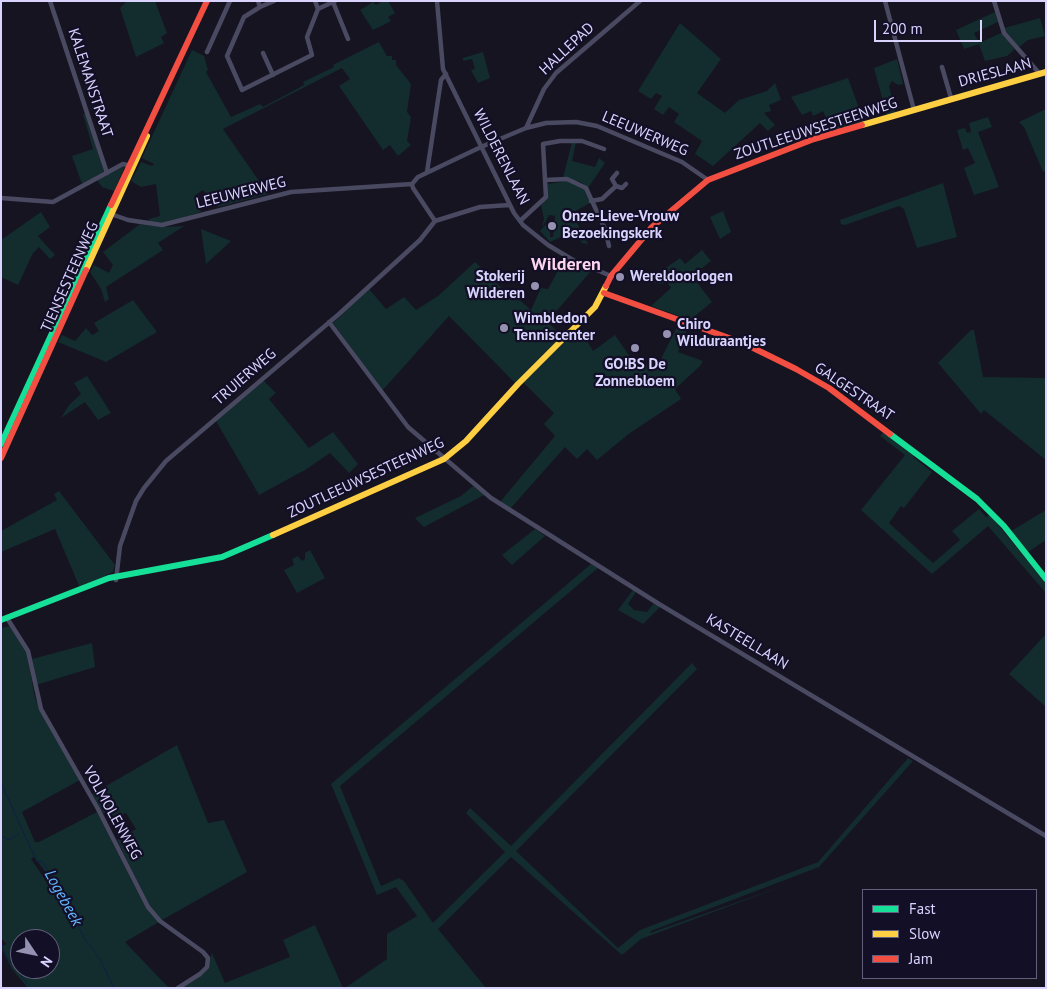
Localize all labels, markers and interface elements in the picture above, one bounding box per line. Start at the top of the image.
scale bar [877,10,984,42]
street label: HALLEPAD [536,19,598,79]
text: 200 m [882,19,923,38]
street label: KALEMANSTRAAT [64,26,116,140]
street label: DRIESLAAN [957,55,1033,91]
street label: ZOUTLEEUWSESTEENWEG [732,94,900,164]
street label: WILDERENLAAN [469,106,533,208]
street label: LEEUWERWEG [599,108,691,160]
street label: LEEUWERWEG [194,173,288,213]
place label: Onze-Lieve-Vrouw Bezoekingskerk [562,208,679,243]
street label: TIENSESTEENWEG [38,219,102,335]
marker: Onze-Lieve-Vrouw Bezoekingskerk [546,220,558,232]
district label: Wilderen [531,254,601,276]
place label: Stokerij Wilderen [467,268,525,303]
place label: Wereldoorlogen [630,268,733,286]
marker: Wereldoorlogen [614,271,626,283]
marker: Stokerij Wilderen [529,280,541,292]
place label: Wimbledon Tenniscenter [514,310,595,345]
place label: Chiro Wilduraantjes [677,316,766,351]
marker: Wimbledon Tenniscenter [498,322,510,334]
marker: Chiro Wilduraantjes [661,328,673,340]
marker: GO!BS De Zonnebloem [629,342,641,354]
street label: TRUIERWEG [210,345,280,409]
place label: GO!BS De Zonnebloem [595,356,675,391]
street label: GALGESTRAAT [811,359,897,425]
street label: ZOUTLEEUWSESTEENWEG [285,434,447,522]
street label: KASTEELLAAN [702,610,792,674]
street label: VOLMOLENWEG [79,763,145,863]
water label: Logebeek [40,867,86,929]
legend [862,889,1037,979]
text: Fast [909,899,936,918]
text: Slow [909,924,940,943]
north arrow [10,929,60,979]
text: Jam [909,949,933,968]
text: N [37,953,57,971]

